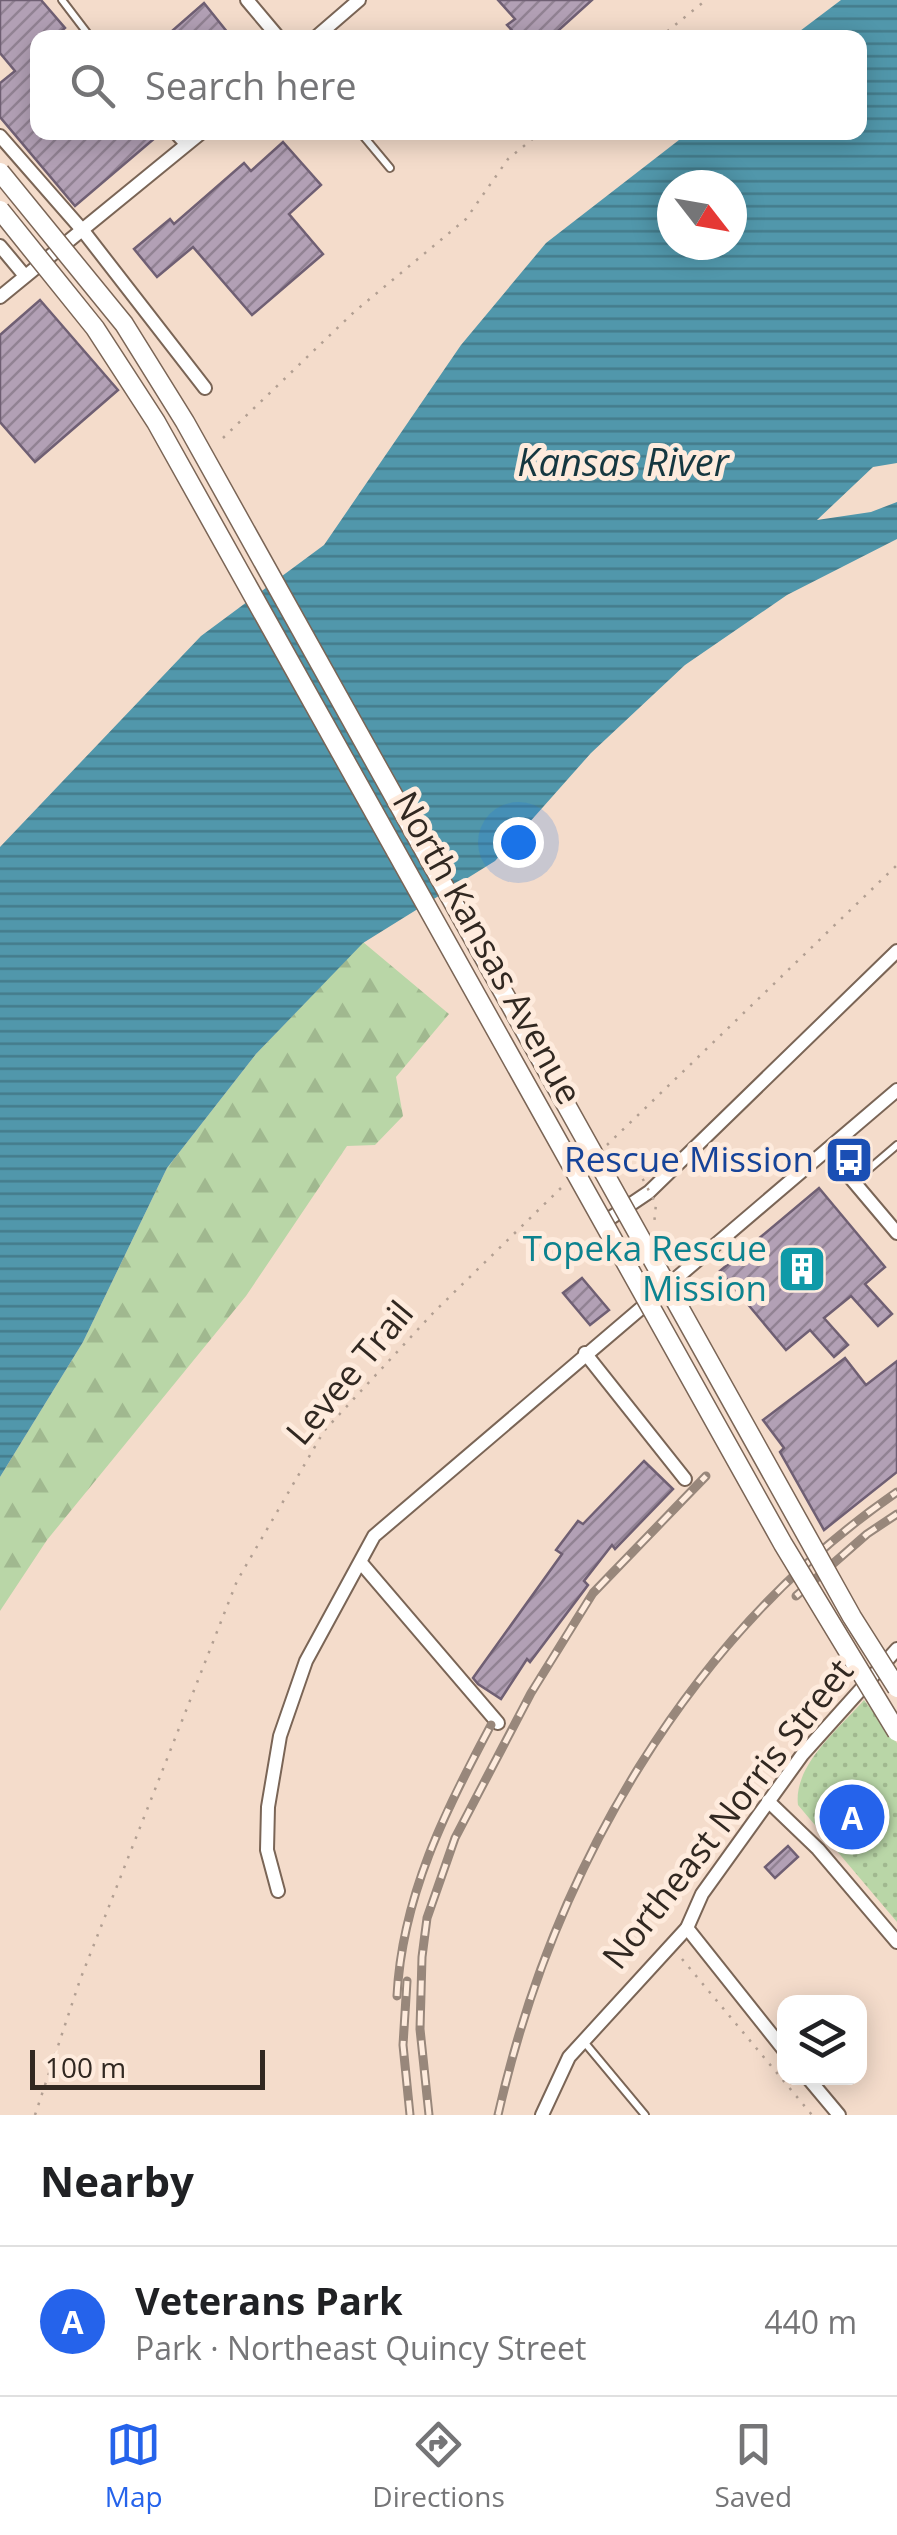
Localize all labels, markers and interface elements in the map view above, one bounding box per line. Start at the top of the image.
search box [30,30,867,140]
icon: search [65,58,120,113]
text: Search here [145,59,357,111]
north arrow [657,170,747,260]
water label: Kansas River [517,435,731,487]
street label: North Kansas Avenue [383,782,594,1112]
your location [493,817,544,868]
bus stop icon: Rescue Mission [823,1134,875,1186]
place label: Rescue Mission [564,1135,814,1182]
place label: Topeka Rescue Mission [523,1224,767,1311]
building icon: Topeka Rescue Mission [776,1243,828,1295]
street label: Levee Trail [275,1290,423,1454]
street label: Northeast Norris Street [591,1648,863,1978]
pin: A [820,1780,884,1854]
map controls [777,1995,867,2085]
button: layers [777,1995,867,2085]
scale bar [30,2045,265,2090]
text: 100 m [45,2048,126,2086]
text: Nearby [40,2152,194,2209]
text: Veterans Park [135,2274,403,2326]
text: A [61,2300,84,2343]
text: 440 m [764,2300,857,2343]
text: Park · Northeast Quincy Street [135,2326,586,2369]
tab: Map [105,2417,163,2515]
tab: Directions [372,2417,505,2515]
tab: Saved [714,2417,792,2515]

